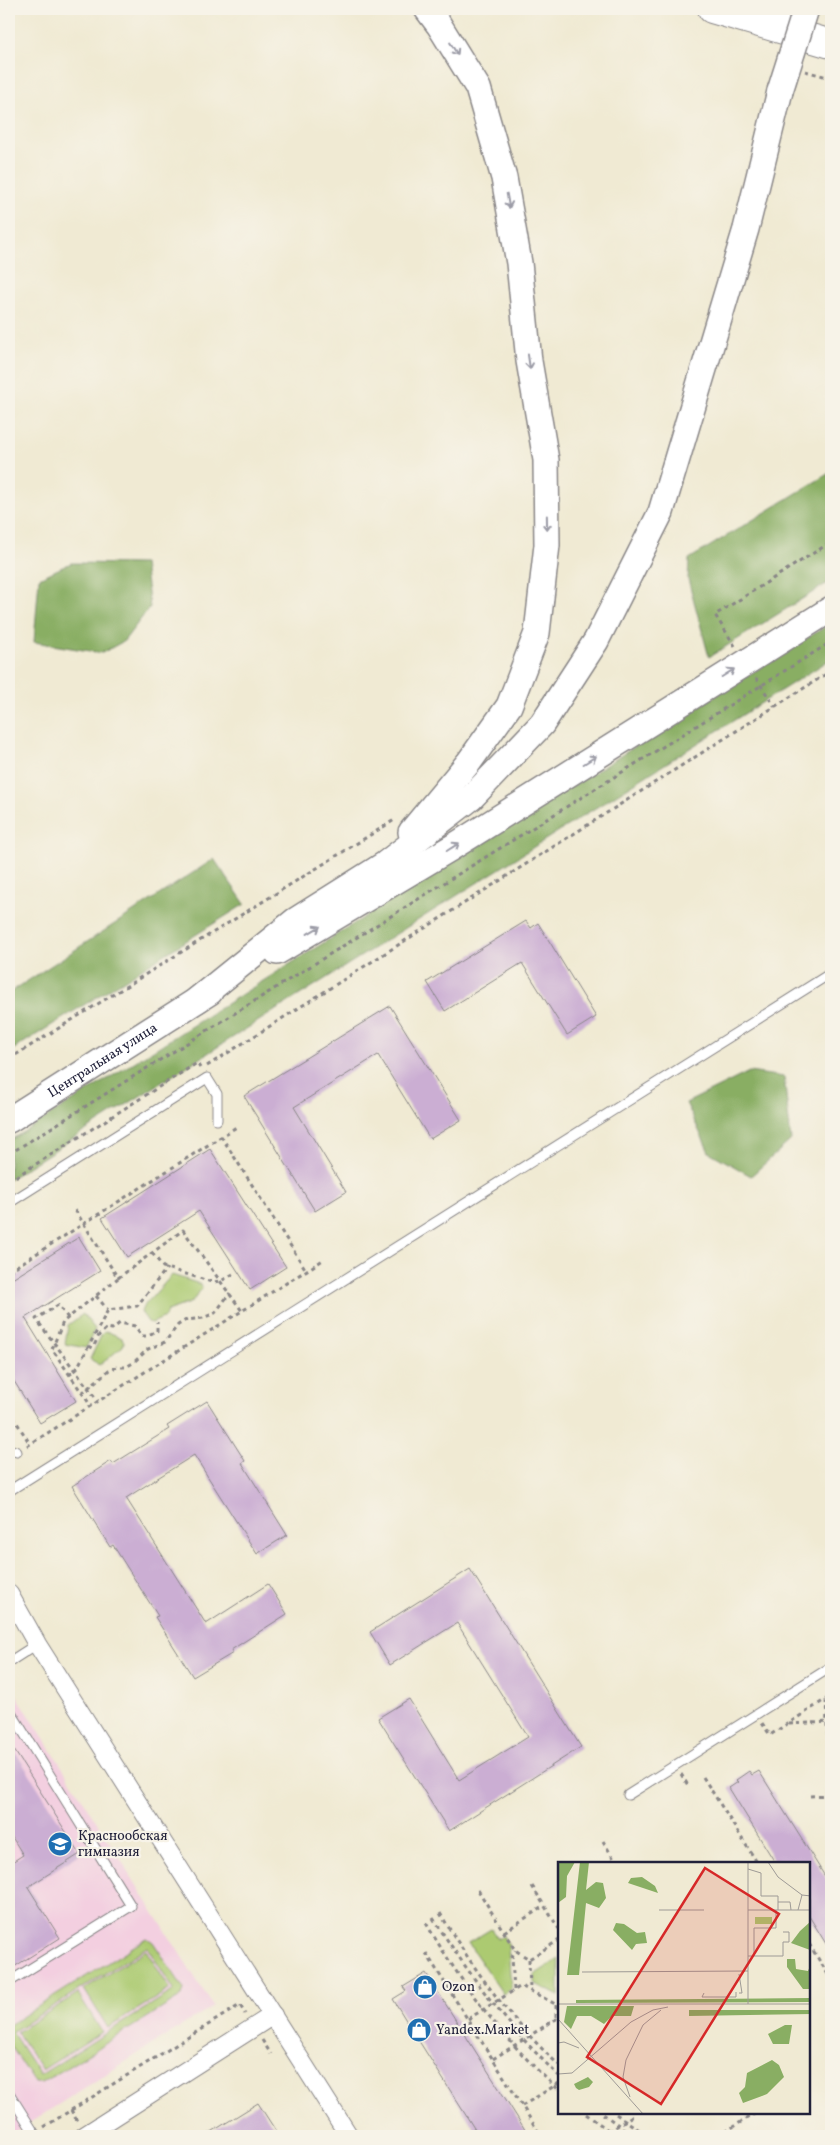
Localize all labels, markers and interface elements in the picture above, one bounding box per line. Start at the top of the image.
one-way arrow [449,42,459,56]
one-way arrow [503,192,513,208]
one-way arrow [525,353,535,369]
one-way arrow [542,514,552,531]
one-way arrow [720,668,734,678]
one-way arrow [583,755,597,765]
one-way arrow [446,842,460,852]
one-way arrow [306,925,320,935]
street label: Центральная улица [44,1018,161,1102]
place label: Краснообская гимназия [78,1827,168,1862]
school or university icon: Краснообская гимназия [47,1831,73,1857]
inset map [558,1862,810,2115]
shop icon: Ozon [412,1974,438,2000]
place label: Ozon [442,1978,475,1997]
shop icon: Yandex.Market [406,2017,432,2043]
place label: Yandex.Market [436,2021,529,2040]

